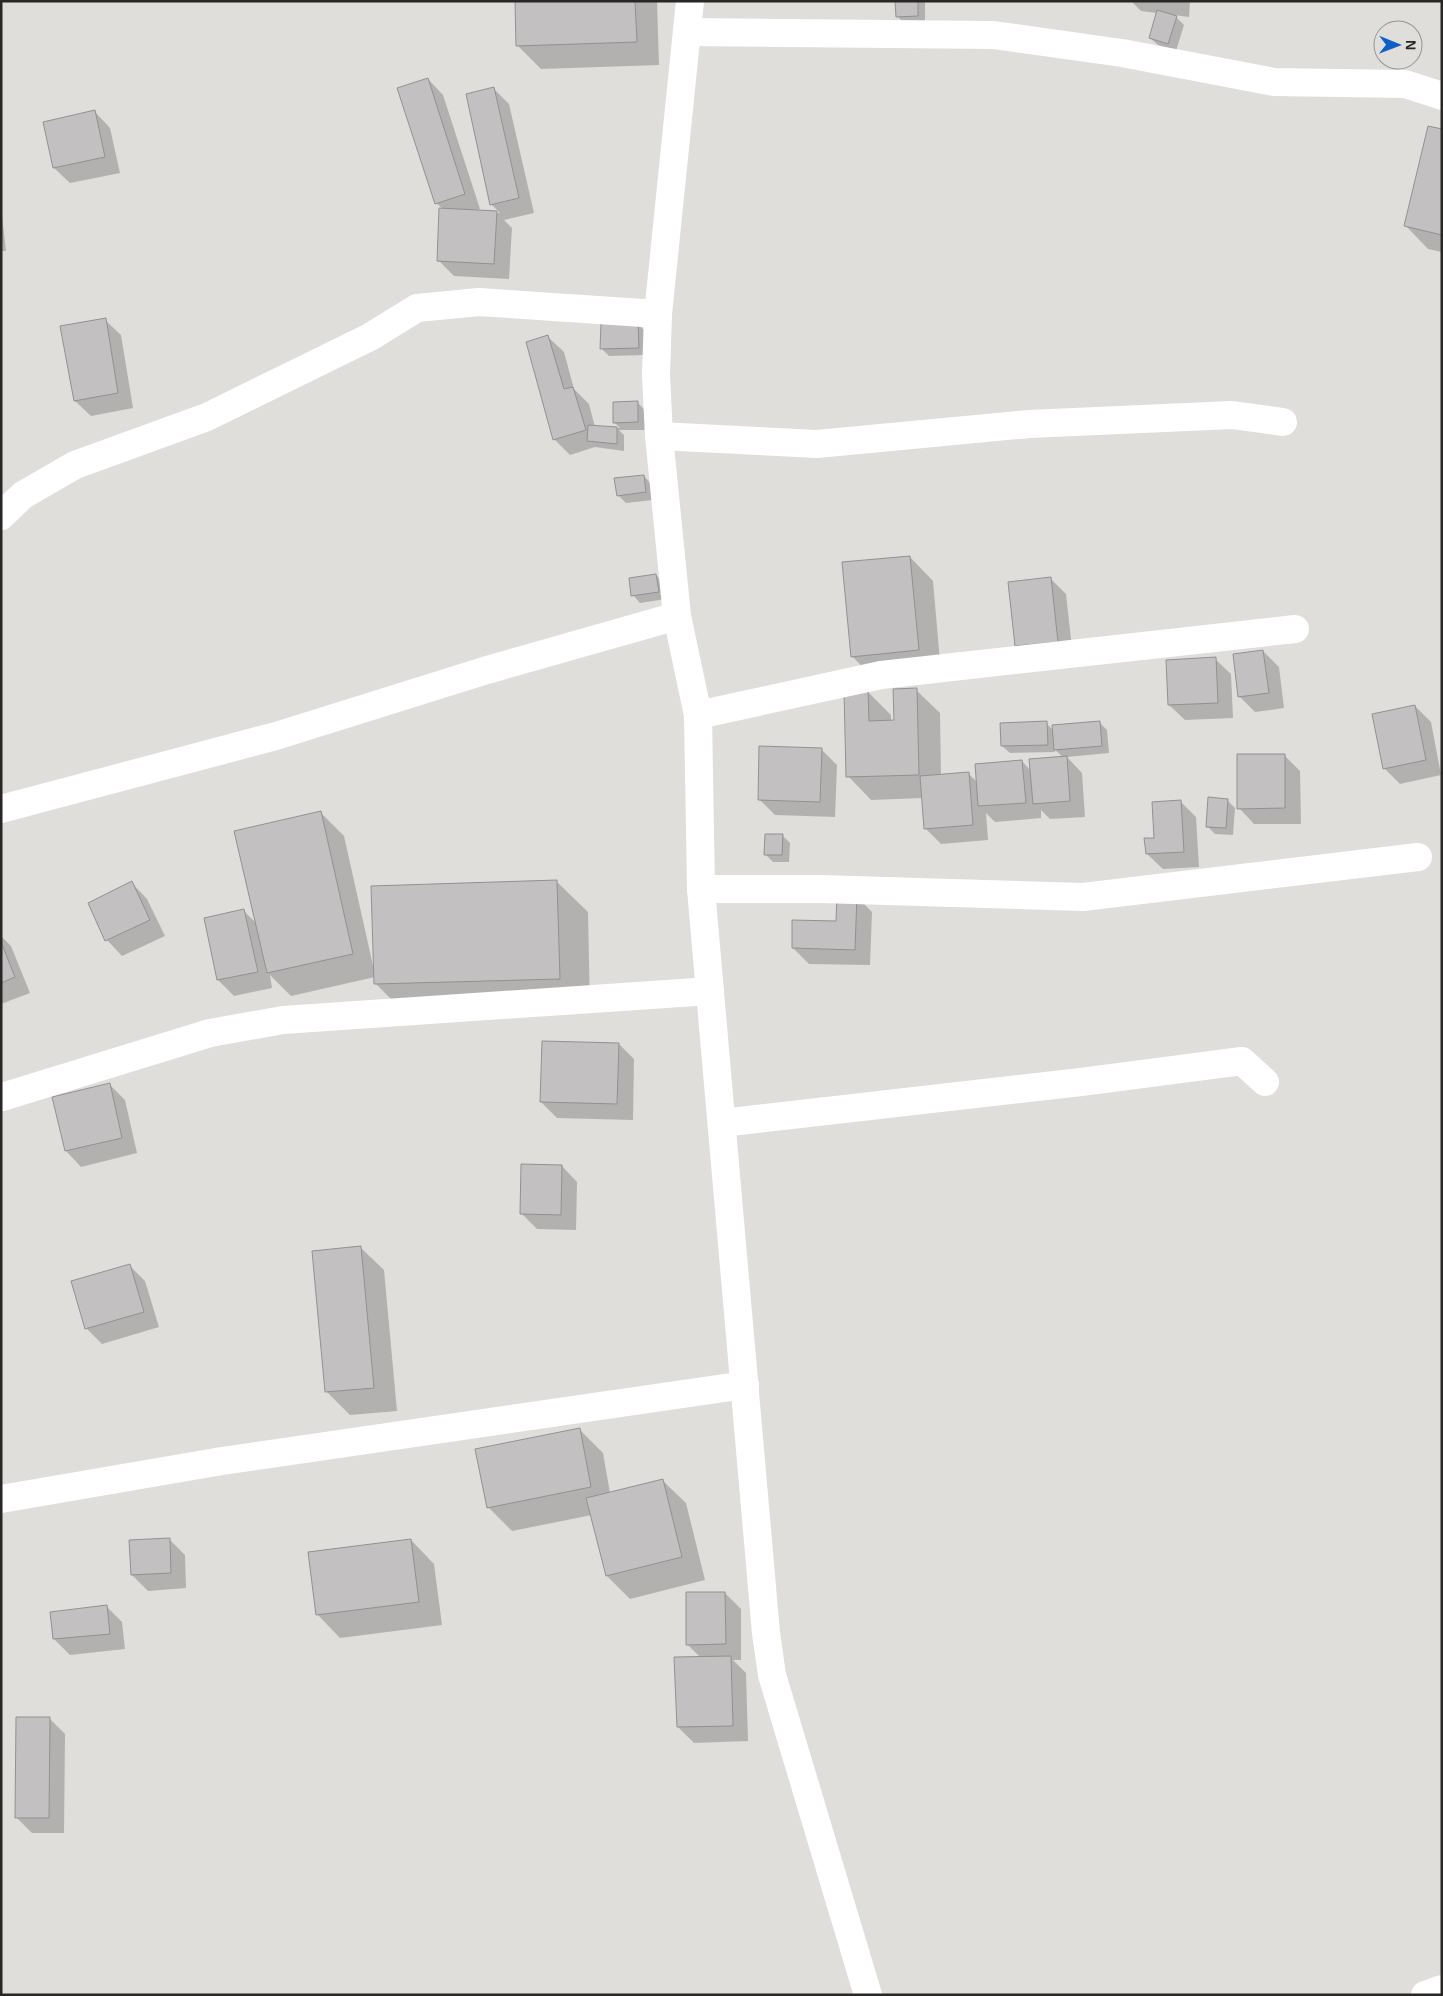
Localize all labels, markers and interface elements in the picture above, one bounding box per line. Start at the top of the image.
north arrow [1373,20,1423,70]
text: N [1403,40,1419,50]

